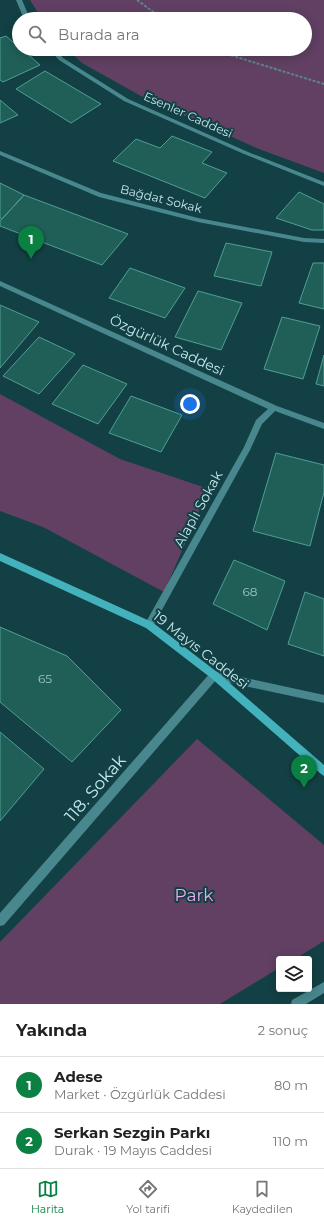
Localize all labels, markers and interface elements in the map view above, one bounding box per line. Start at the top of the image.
search box [12,12,312,56]
icon: search [26,23,48,45]
text: Burada ara [58,25,140,44]
street label: Esenler Caddesi [141,88,235,141]
street label: Bağdat Sokak [119,181,204,216]
pin: 1 [18,226,44,259]
street label: Özgürlük Caddesi [107,311,227,379]
your location [180,394,200,414]
street label: Alaplı Sokak [170,467,227,551]
house number: 68 [243,584,258,599]
street label: 19 Mayıs Caddesi [150,607,252,693]
house number: 65 [38,671,52,686]
street label: 118. Sokak [60,750,130,826]
pin: 2 [291,755,317,788]
park label: Park [175,885,214,905]
map controls [276,956,312,992]
button: layers [276,956,312,992]
text: Yakında [16,1020,87,1040]
text: 2 sonuç [258,1022,308,1038]
text: Adese [54,1067,103,1086]
text: 1 [26,1077,32,1093]
text: 80 m [274,1077,308,1093]
text: Market · Özgürlük Caddesi [54,1086,226,1102]
text: Serkan Sezgin Parkı [54,1123,210,1142]
text: 2 [25,1133,33,1149]
text: 110 m [273,1133,308,1149]
text: Durak · 19 Mayıs Caddesi [54,1142,212,1158]
tab: Harita [31,1178,64,1216]
tab: Yol tarifi [126,1178,170,1216]
tab: Kaydedilen [232,1178,293,1216]

